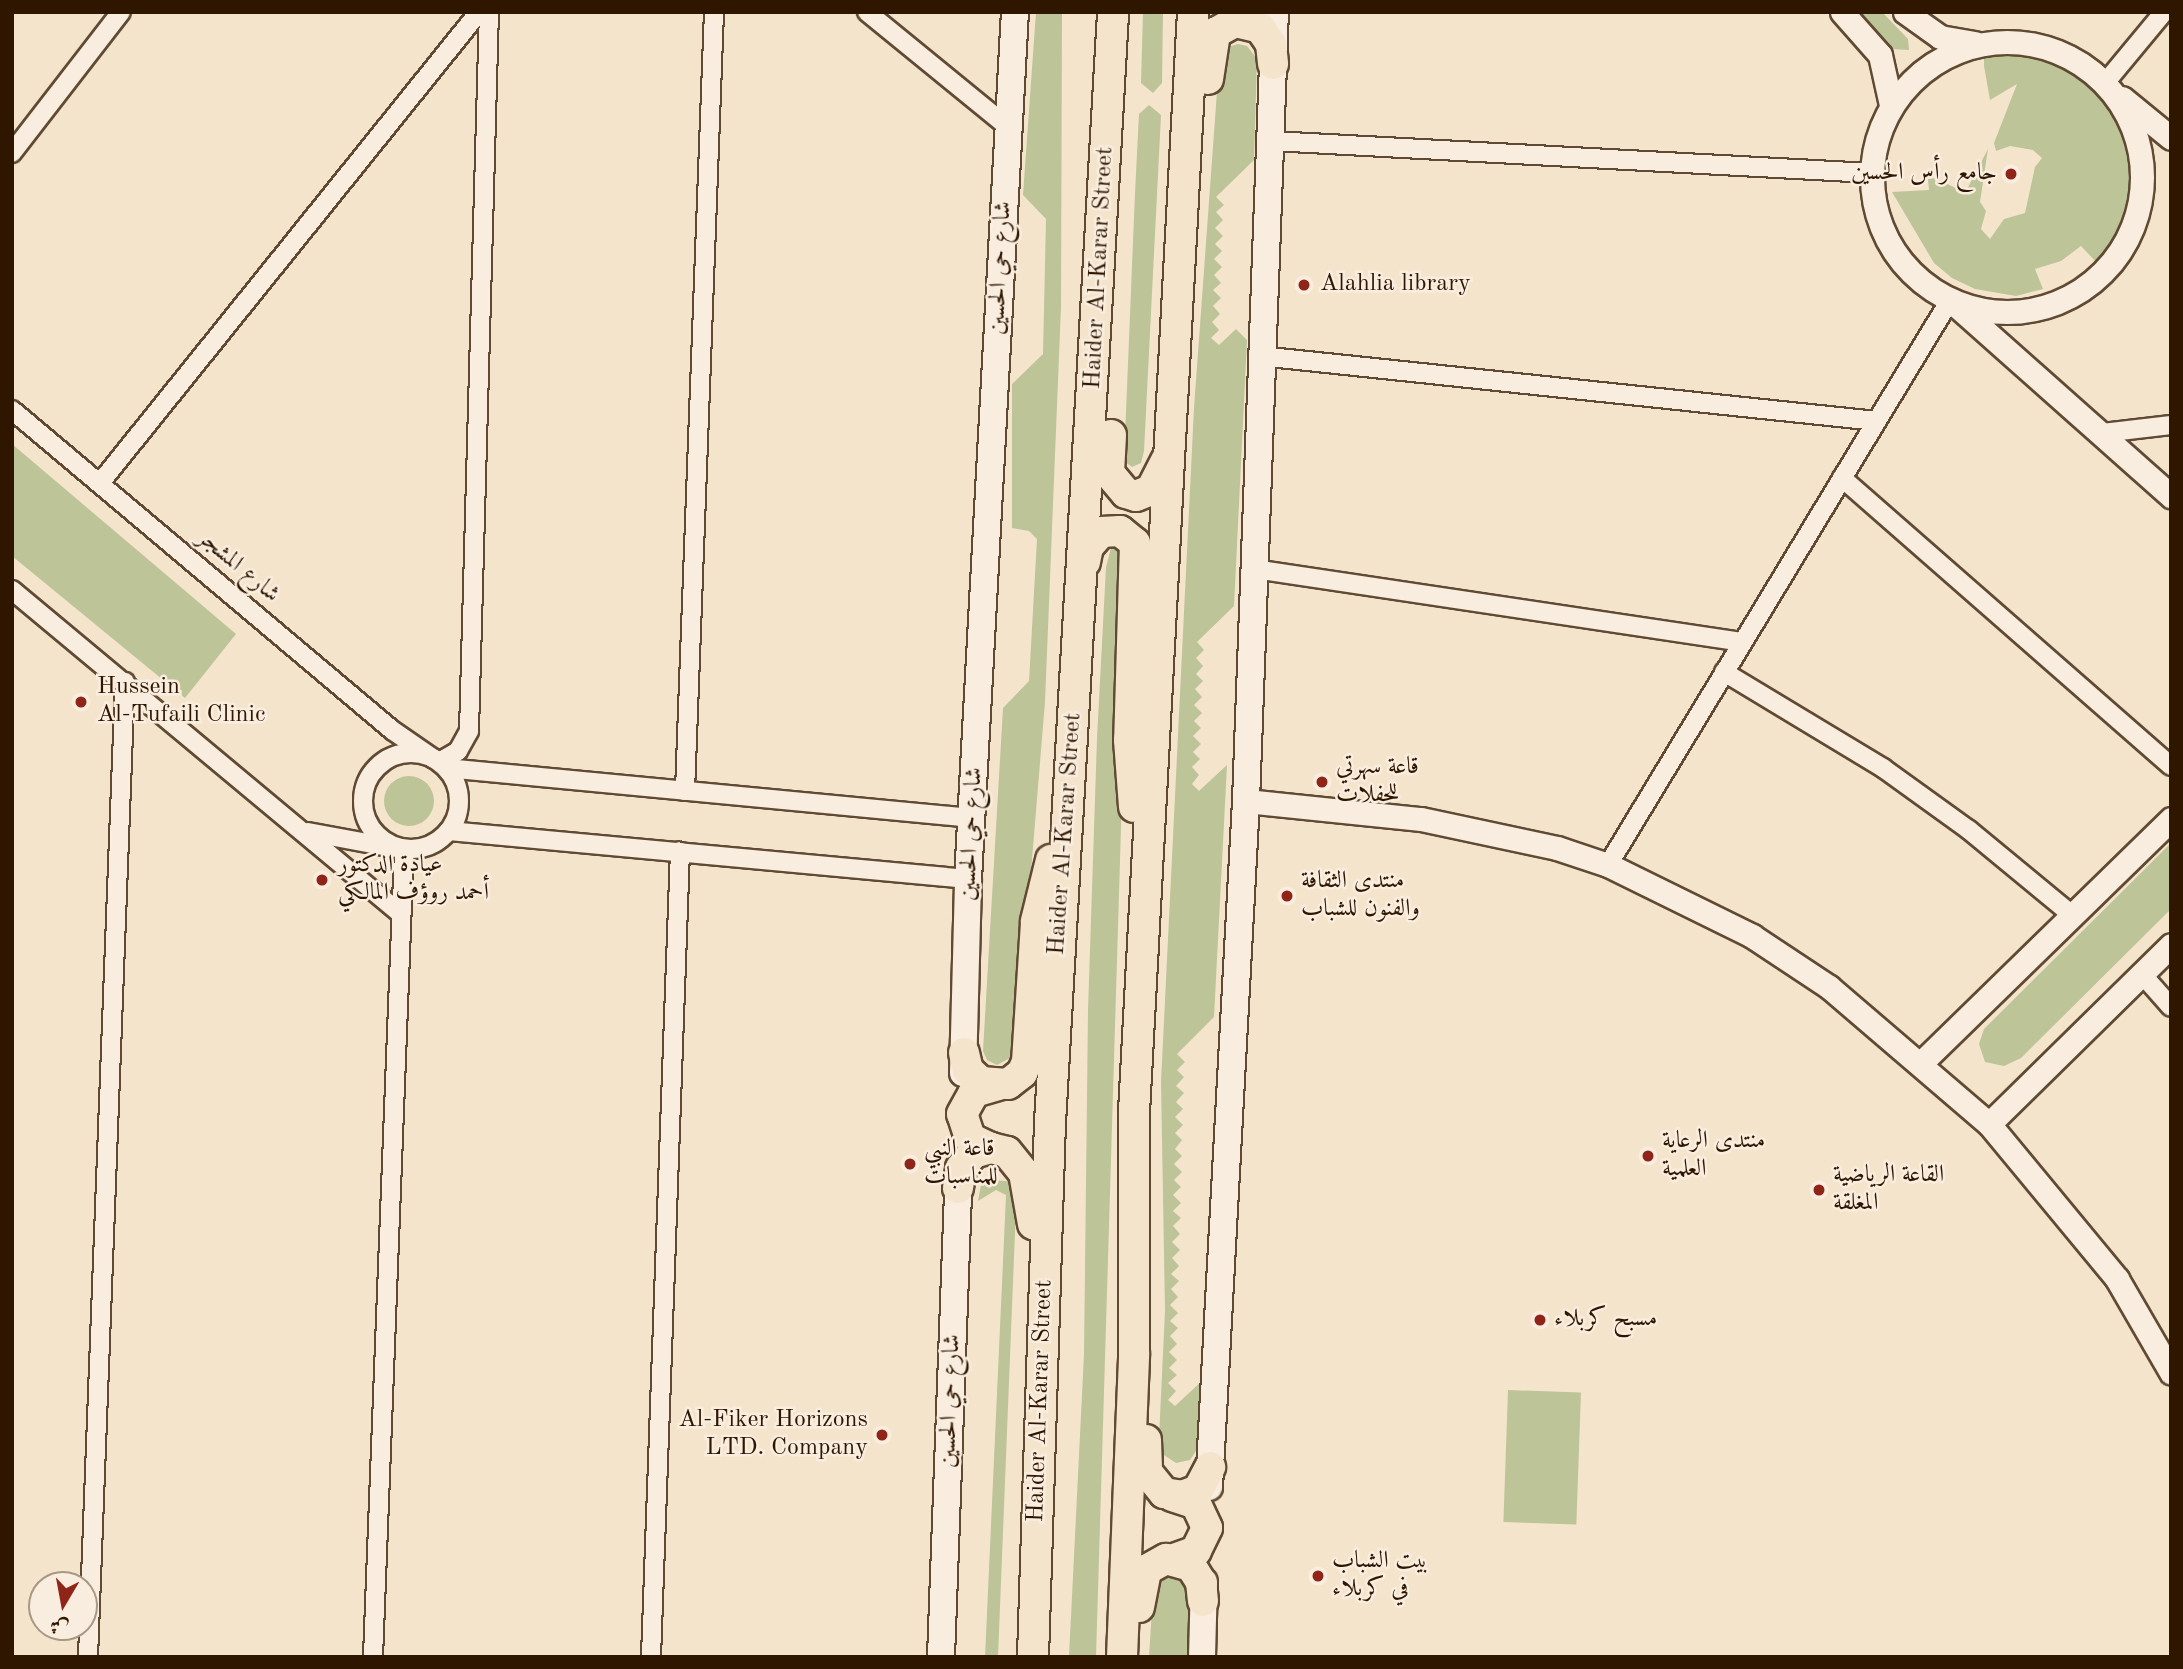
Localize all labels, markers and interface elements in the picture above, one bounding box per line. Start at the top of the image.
street label: Haider Al-Karar Street [1079,146,1121,390]
place label: جامع رأس الحسين [1851,160,1997,188]
marker: جامع رأس الحسين [2003,166,2019,182]
street label: شارع حي الحسين [983,201,1019,335]
place label: Alahlia library [1320,271,1471,299]
marker: Alahlia library [1294,275,1314,295]
street label: شارع المشجر [191,524,285,610]
place label: Hussein Al-Tufaili Clinic [97,674,266,730]
marker: Hussein Al-Tufaili Clinic [71,692,91,712]
street label: Haider Al-Karar Street [1043,712,1089,956]
place label: قاعة سهرتي للحفلات [1336,754,1419,810]
street label: شارع حي الحسين [954,767,990,901]
marker: قاعة سهرتي للحفلات [1314,774,1330,790]
place label: عيادة الدكتور أحمد روؤف المالكي [338,852,489,908]
place label: منتدى الثقافة والفنون للشباب [1301,868,1420,924]
marker: عيادة الدكتور أحمد روؤف المالكي [312,870,332,890]
marker: منتدى الثقافة والفنون للشباب [1279,888,1295,904]
place label: منتدى الرعاية العلمية [1662,1128,1765,1184]
place label: قاعة النبي للمناسبات [924,1136,998,1192]
marker: منتدى الرعاية العلمية [1640,1148,1656,1164]
marker: قاعة النبي للمناسبات [902,1156,918,1172]
place label: القاعة الرياضية المغلقة [1833,1162,1944,1218]
marker: القاعة الرياضية المغلقة [1811,1182,1827,1198]
street label: Haider Al-Karar Street [1022,1279,1060,1523]
place label: مسبح كربلاء [1554,1306,1657,1334]
marker: مسبح كربلاء [1532,1312,1548,1328]
street label: شارع حي الحسين [934,1334,968,1468]
place label: Al-Fiker Horizons LTD. Company [679,1407,868,1463]
marker: Al-Fiker Horizons LTD. Company [874,1427,890,1443]
place label: بيت الشباب في كربلاء [1332,1548,1428,1604]
marker: بيت الشباب في كربلاء [1310,1568,1326,1584]
north arrow [28,1571,98,1641]
text: ش [49,1614,71,1636]

